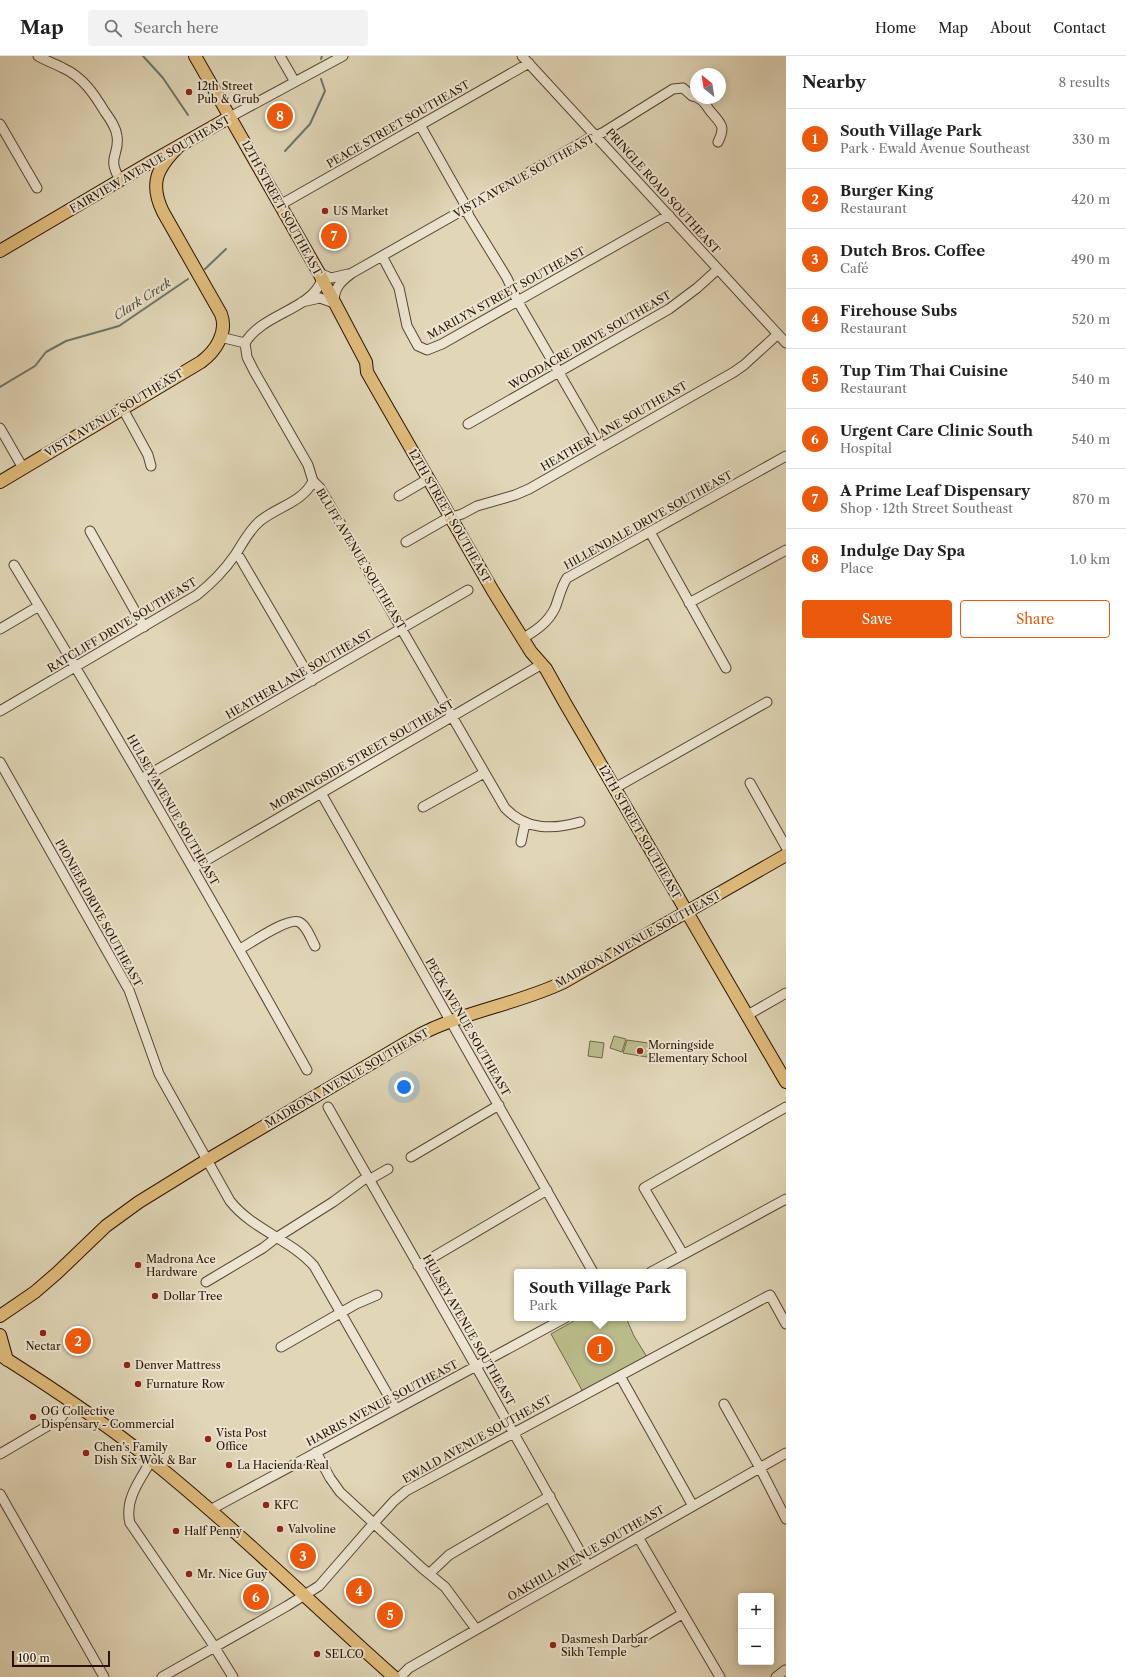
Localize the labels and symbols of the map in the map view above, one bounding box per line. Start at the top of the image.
north arrow [690,68,726,104]
street label: PEACE STREET SOUTHEAST [324,77,473,171]
place label: 12th Street Pub & Grub [197,79,260,106]
marker: 12th Street Pub & Grub [184,87,194,97]
pin: 8 [267,101,293,131]
street label: FAIRVIEW AVENUE SOUTHEAST [67,112,234,216]
street label: PRINGLE ROAD SOUTHEAST [603,125,724,257]
street label: VISTA AVENUE SOUTHEAST [450,131,598,221]
street label: 12TH STREET SOUTHEAST [239,138,326,279]
place label: US Market [333,204,389,218]
marker: US Market [320,206,330,216]
pin: 7 [321,221,347,251]
street label: MARILYN STREET SOUTHEAST [424,243,588,342]
water label: Clark Creek [110,274,174,323]
street label: WOODACRE DRIVE SOUTHEAST [505,287,674,393]
street label: VISTA AVENUE SOUTHEAST [41,366,187,461]
street label: HEATHER LANE SOUTHEAST [538,378,691,474]
street label: 12TH STREET SOUTHEAST [406,446,495,586]
street label: HILLENDALE DRIVE SOUTHEAST [561,467,736,572]
street label: BLUFF AVENUE SOUTHEAST [313,486,409,633]
street label: RATCLIFF DRIVE SOUTHEAST [45,574,200,675]
street label: HEATHER LANE SOUTHEAST [223,626,376,722]
street label: MORNINGSIDE STREET SOUTHEAST [267,696,457,814]
street label: HULSEY AVENUE SOUTHEAST [124,732,223,889]
street label: 12TH STREET SOUTHEAST [596,762,685,902]
street label: PIONEER DRIVE SOUTHEAST [52,837,146,990]
street label: MADRONA AVENUE SOUTHEAST [553,887,724,991]
street label: PECK AVENUE SOUTHEAST [423,955,514,1099]
street label: MADRONA AVENUE SOUTHEAST [262,1025,432,1131]
place label: Morningside Elementary School [648,1038,748,1065]
marker: Morningside Elementary School [635,1046,645,1056]
your location [394,1077,414,1097]
place label: Madrona Ace Hardware [146,1252,216,1279]
street label: HULSEY AVENUE SOUTHEAST [420,1252,519,1409]
marker: Madrona Ace Hardware [133,1260,143,1270]
place label: Dollar Tree [163,1289,222,1303]
marker: Dollar Tree [150,1291,160,1301]
pin: 2 [65,1326,91,1356]
marker: Nectar [38,1328,48,1338]
pin: 1 [587,1334,613,1364]
place label: Nectar [25,1339,61,1353]
street label: HARRIS AVENUE SOUTHEAST [304,1357,461,1449]
place label: Denver Mattress [135,1358,221,1372]
marker: Denver Mattress [122,1360,132,1370]
place label: Furnature Row [146,1377,226,1391]
marker: Furnature Row [133,1379,143,1389]
street label: EWALD AVENUE SOUTHEAST [400,1392,555,1486]
place label: OG Collective Dispensary - Commercial [41,1404,175,1431]
marker: OG Collective Dispensary - Commercial [28,1412,38,1422]
place label: Vista Post Office [215,1426,267,1453]
marker: Vista Post Office [203,1434,213,1444]
place label: Chen’s Family Dish Six Wok & Bar [94,1440,197,1467]
marker: Chen’s Family Dish Six Wok & Bar [81,1448,91,1458]
place label: La Hacienda Real [237,1458,329,1472]
marker: La Hacienda Real [224,1460,234,1470]
place label: KFC [274,1498,298,1512]
marker: KFC [261,1500,271,1510]
street label: OAKHILL AVENUE SOUTHEAST [505,1502,668,1604]
place label: Valvoline [287,1522,336,1536]
place label: Half Penny [184,1524,243,1538]
marker: Valvoline [275,1524,285,1534]
marker: Half Penny [171,1526,181,1536]
pin: 3 [290,1541,316,1571]
place label: Mr. Nice Guy [197,1567,268,1581]
marker: Mr. Nice Guy [184,1569,194,1579]
pin: 4 [346,1576,372,1606]
pin: 6 [243,1582,269,1612]
pin: 5 [377,1600,403,1630]
place label: Dasmesh Darbar Sikh Temple [561,1632,648,1659]
marker: Dasmesh Darbar Sikh Temple [548,1640,558,1650]
place label: SELCO [325,1647,364,1661]
scale bar [12,1649,110,1668]
marker: SELCO [312,1649,322,1659]

